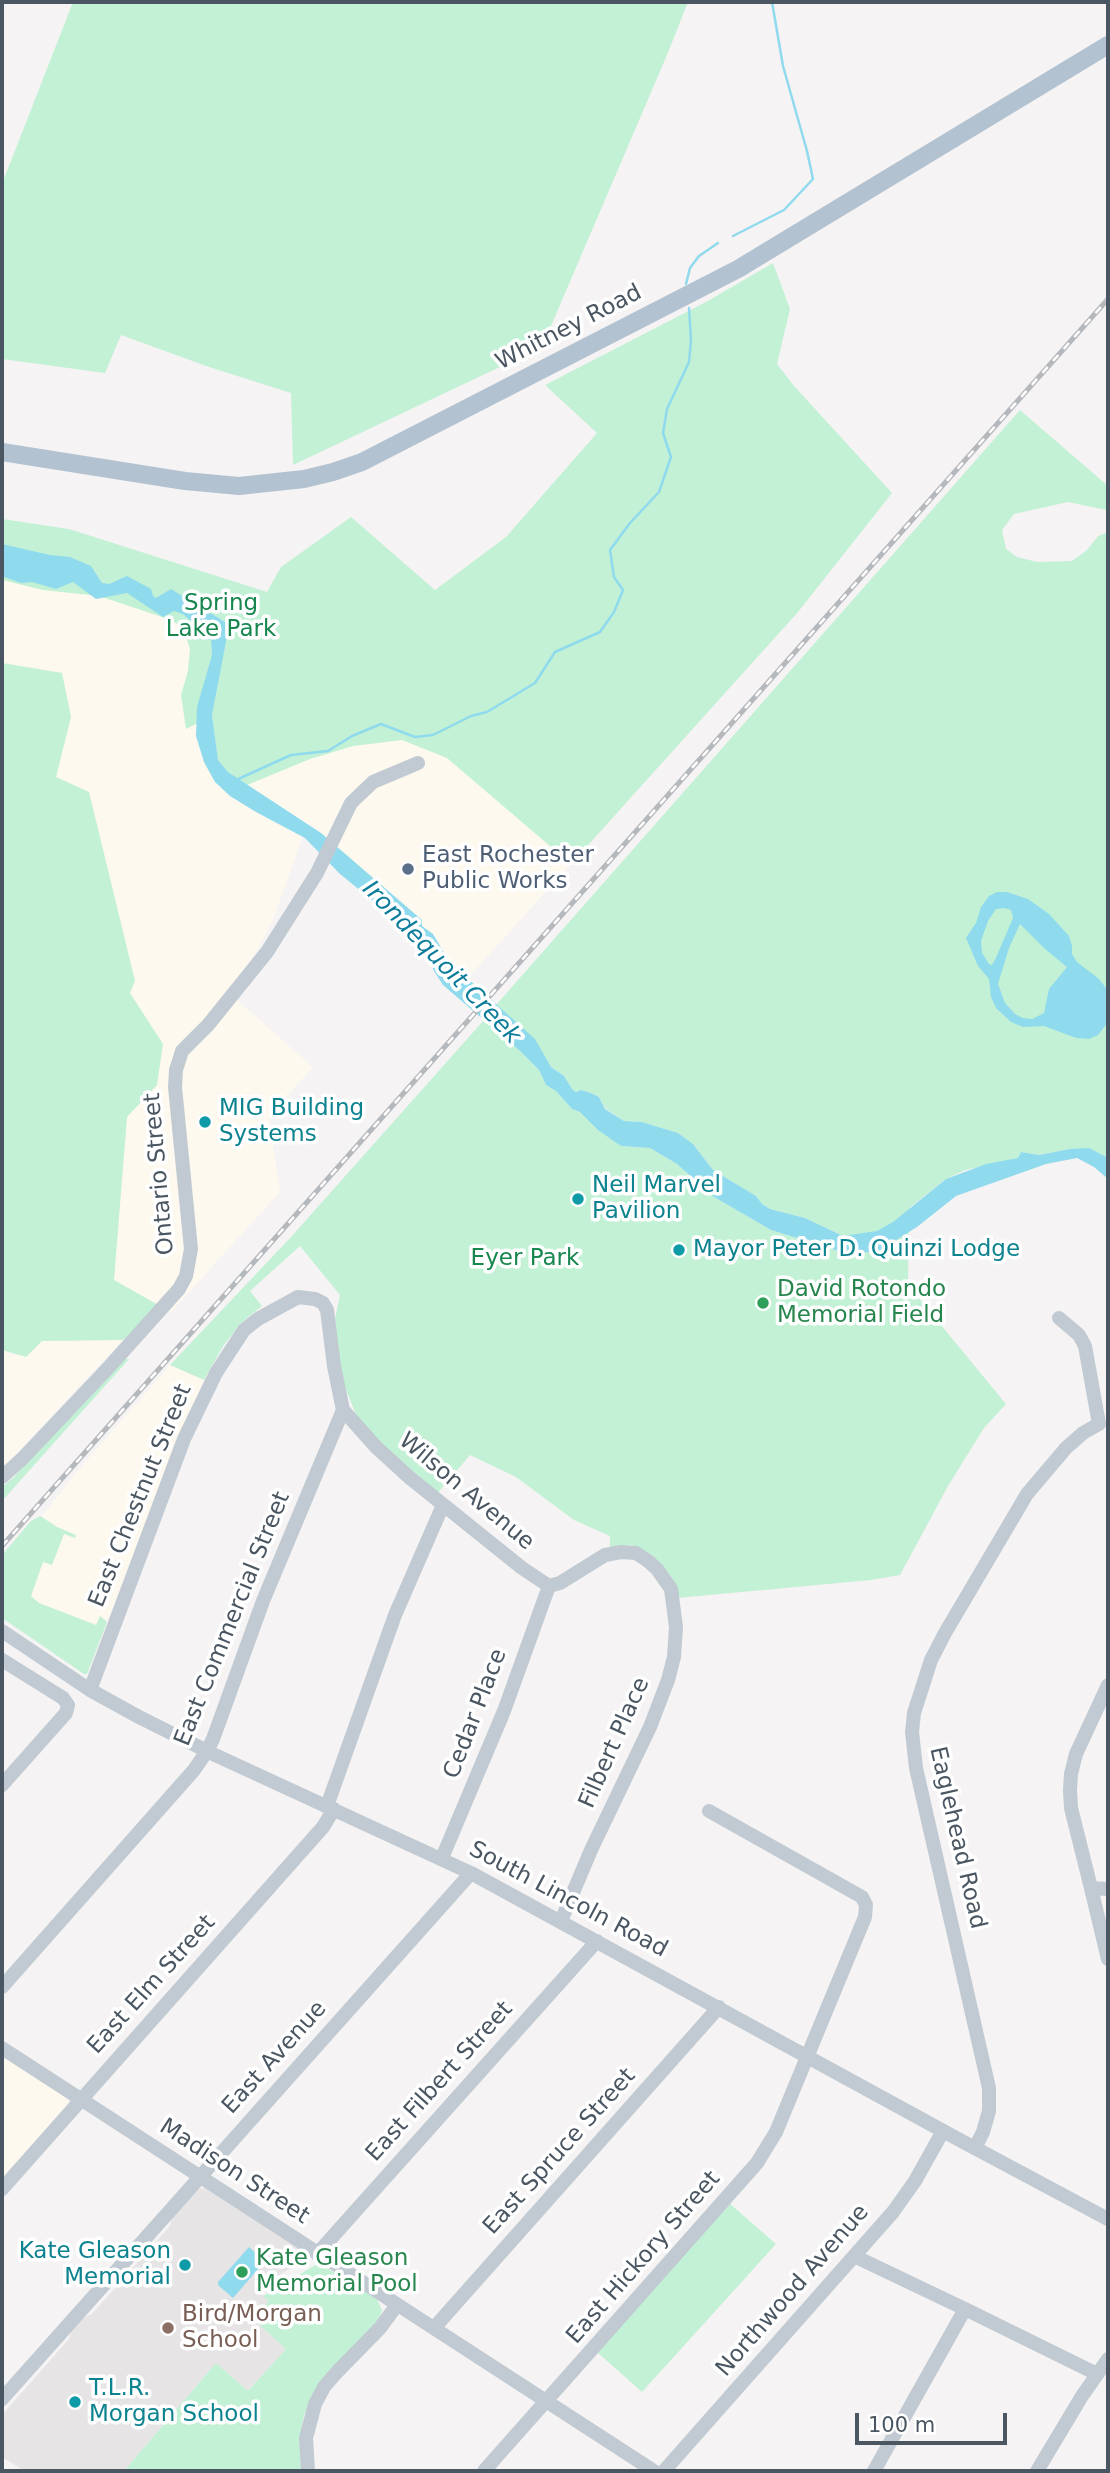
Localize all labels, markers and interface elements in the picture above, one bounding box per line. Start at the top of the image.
street label: Whitney Road [491,279,647,377]
park label: Spring Lake Park [166,590,276,644]
place label: East Rochester Public Works [422,842,594,896]
marker: East Rochester Public Works [400,861,416,877]
water label: Irondequoit Creek [356,875,526,1051]
street label: Ontario Street [139,1092,181,1256]
place label: MIG Building Systems [219,1095,364,1149]
marker: MIG Building Systems [197,1114,213,1130]
place label: Neil Marvel Pavilion [592,1172,721,1226]
marker: Neil Marvel Pavilion [570,1191,586,1207]
place label: Mayor Peter D. Quinzi Lodge [693,1236,1020,1264]
marker: Mayor Peter D. Quinzi Lodge [671,1242,687,1258]
park label: Eyer Park [471,1245,579,1273]
place label: David Rotondo Memorial Field [777,1276,946,1330]
marker: David Rotondo Memorial Field [755,1295,771,1311]
street label: East Chestnut Street [84,1380,198,1612]
street label: Wilson Avenue [393,1427,539,1557]
street label: East Commercial Street [169,1488,297,1750]
street label: Cedar Place [439,1645,513,1783]
street label: Filbert Place [574,1673,656,1813]
street label: Eaglehead Road [923,1744,991,1932]
street label: South Lincoln Road [464,1836,672,1964]
street label: East Elm Street [82,1910,222,2060]
street label: East Avenue [217,1996,333,2120]
street label: East Filbert Street [361,1996,519,2168]
street label: East Spruce Street [478,2063,642,2241]
street label: Madison Street [154,2113,314,2231]
street label: East Hickory Street [561,2166,727,2350]
street label: Northwood Avenue [711,2199,875,2383]
place label: Kate Gleason Memorial [19,2238,171,2292]
place label: Kate Gleason Memorial Pool [256,2245,418,2299]
marker: Kate Gleason Memorial [177,2257,193,2273]
marker: Kate Gleason Memorial Pool [234,2264,250,2280]
place label: Bird/Morgan School [182,2301,322,2355]
marker: Bird/Morgan School [160,2320,176,2336]
place label: T.L.R. Morgan School [89,2375,259,2429]
marker: T.L.R. Morgan School [67,2394,83,2410]
scale bar [858,2400,1010,2444]
text: 100 m [868,2413,935,2437]

